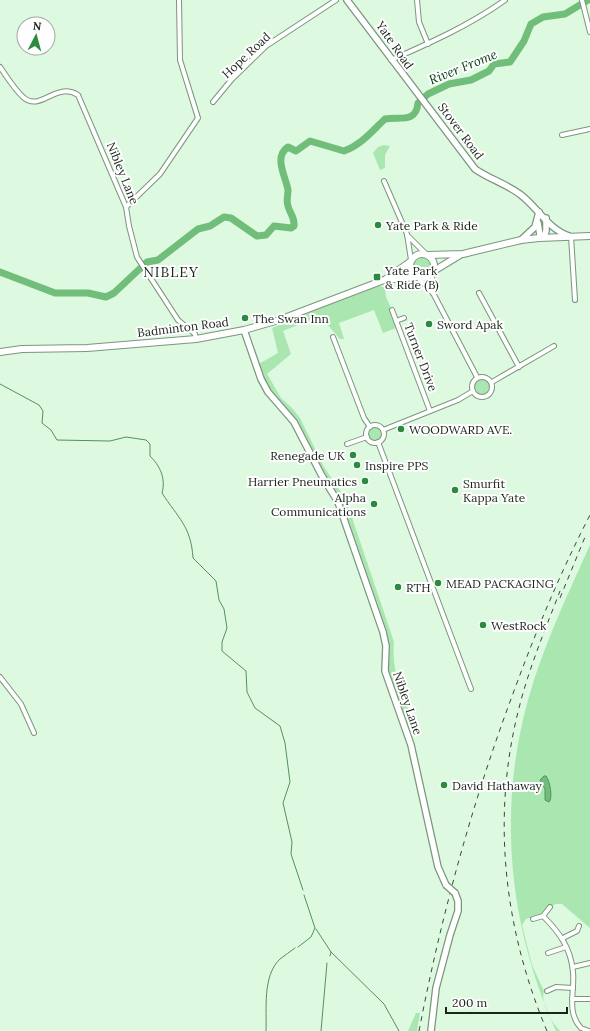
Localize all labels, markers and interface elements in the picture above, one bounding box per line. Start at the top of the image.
north arrow [16,16,56,56]
street label: Yate Road [372,17,417,72]
text: N [32,19,42,34]
street label: Hope Road [219,29,273,81]
water label: River Frome [426,46,500,88]
street label: Stover Road [435,100,487,162]
street label: Nibley Lane [104,140,142,207]
place label: Yate Park & Ride [385,218,478,233]
marker: Yate Park & Ride [373,220,383,230]
district label: NIBLEY [143,263,199,281]
place label: Yate Park & Ride (B) [384,263,439,293]
marker: Yate Park & Ride (B) [372,272,382,282]
place label: The Swan Inn [253,311,329,326]
marker: The Swan Inn [240,313,250,323]
street label: Badminton Road [136,314,230,340]
place label: Sword Apak [437,317,504,332]
marker: Sword Apak [424,319,434,329]
street label: Turner Drive [401,321,441,394]
place label: WOODWARD AVE. [409,422,512,437]
marker: WOODWARD AVE. [396,424,406,434]
place label: Renegade UK [270,448,346,463]
marker: Renegade UK [348,450,358,460]
place label: Inspire PPS [365,458,429,473]
marker: Inspire PPS [352,460,362,470]
place label: Harrier Pneumatics [248,474,357,489]
marker: Harrier Pneumatics [360,476,370,486]
place label: Smurfit Kappa Yate [463,476,526,505]
marker: Smurfit Kappa Yate [450,485,460,495]
place label: Alpha Communications [271,490,366,519]
marker: Alpha Communications [369,499,379,509]
place label: MEAD PACKAGING [446,576,554,591]
marker: MEAD PACKAGING [433,578,443,588]
place label: RTH [406,580,431,595]
marker: RTH [393,582,403,592]
place label: WestRock [491,618,547,633]
marker: WestRock [478,620,488,630]
street label: Nibley Lane [390,669,426,737]
place label: David Hathaway [452,778,542,793]
marker: David Hathaway [439,780,449,790]
scale bar [446,989,567,1015]
text: 200 m [452,995,488,1010]

